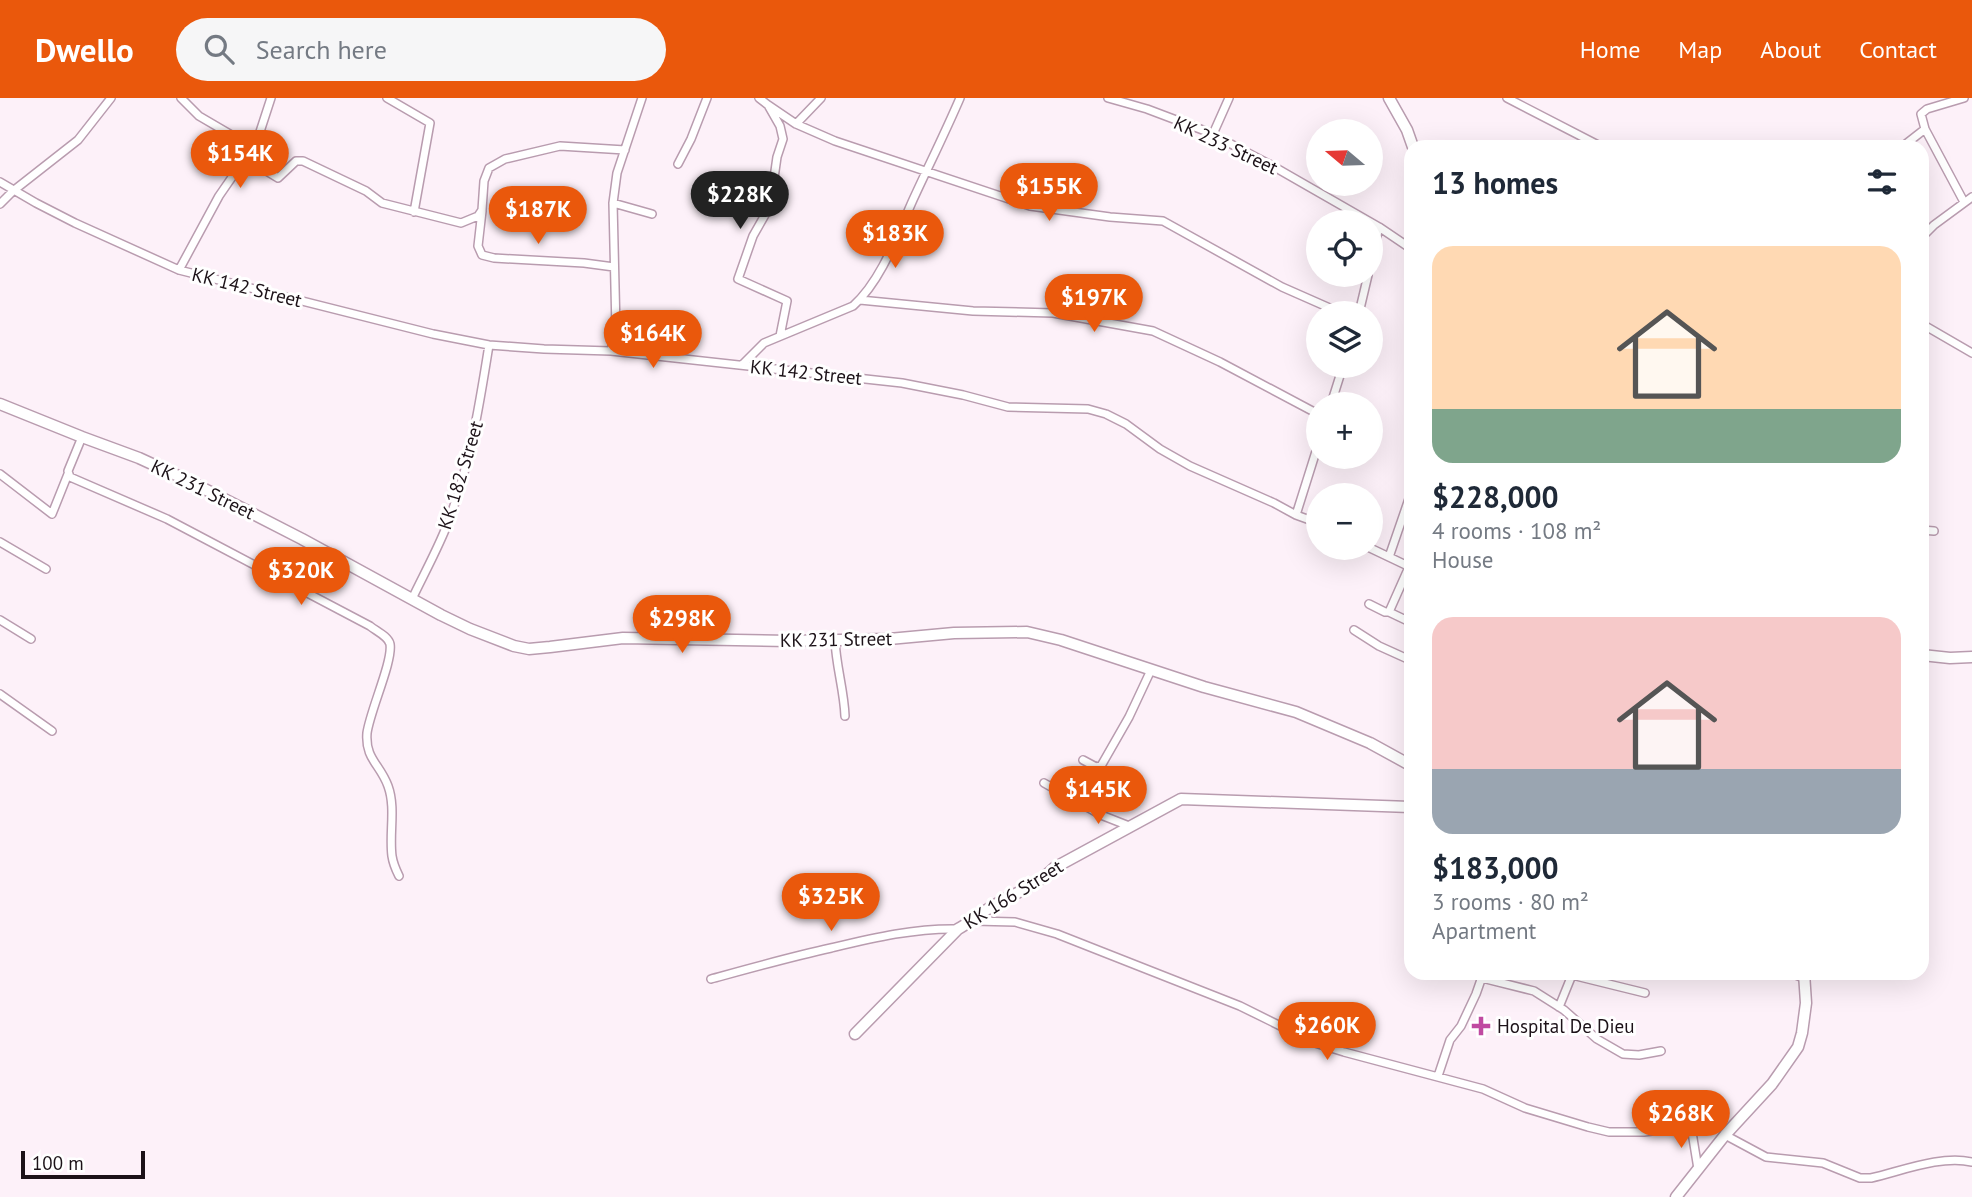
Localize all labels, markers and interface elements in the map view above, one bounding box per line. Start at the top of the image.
search box [176,18,666,81]
text: Dwello [35,28,134,71]
icon: search [200,30,238,68]
text: Search here [256,33,387,66]
text: Home [1580,34,1640,65]
text: Map [1678,34,1722,65]
text: About [1760,34,1821,65]
text: Contact [1859,34,1937,65]
street label: KK 233 Street [1170,110,1282,180]
north arrow [1306,119,1382,196]
map controls [1306,119,1383,560]
pin: $154K [191,130,289,190]
text: $154K [207,138,273,167]
text: 13 homes [1432,163,1558,202]
icon: filters [1863,163,1901,201]
pin: $155K [1000,164,1098,223]
text: $155K [1016,171,1082,200]
pin: $228K [691,172,789,231]
text: $228K [707,179,773,208]
pin: $187K [489,186,587,246]
text: $187K [505,194,571,223]
button: locate [1306,210,1383,287]
pin: $183K [846,211,944,270]
text: $183K [862,218,928,247]
street label: KK 142 Street [190,262,305,312]
pin: $197K [1045,274,1143,334]
text: $197K [1061,282,1127,311]
icon: home [1604,291,1730,417]
button: layers [1306,301,1383,378]
pin: $164K [604,310,702,370]
text: $164K [620,318,686,347]
street label: KK 142 Street [749,354,864,390]
button: + [1306,392,1383,469]
street label: KK 182 Street [432,417,488,532]
street label: KK 231 Street [147,454,259,525]
text: $228,000 [1432,477,1559,516]
button: − [1306,483,1383,560]
text: 4 rooms · 108 m² [1432,516,1601,545]
text: House [1432,545,1494,574]
pin: $320K [252,547,350,607]
text: $320K [268,555,334,584]
pin: $298K [633,596,731,655]
text: $298K [649,603,715,632]
street label: KK 231 Street [780,626,893,652]
icon: home [1604,662,1730,788]
pin: $145K [1049,766,1147,826]
text: $145K [1065,774,1131,803]
text: $183,000 [1432,848,1559,887]
street label: KK 166 Street [959,854,1067,934]
pin: $325K [782,874,880,933]
text: $325K [798,881,864,910]
text: 3 rooms · 80 m² [1432,887,1589,916]
text: Apartment [1432,916,1536,945]
pin: $260K [1278,1002,1376,1062]
text: $260K [1294,1010,1360,1039]
place label: Hospital De Dieu [1497,1014,1634,1038]
marker: Hospital De Dieu [1471,1016,1491,1036]
pin: $268K [1632,1090,1730,1150]
text: $268K [1648,1098,1714,1127]
scale bar [21,1148,145,1180]
text: 100 m [32,1151,84,1175]

